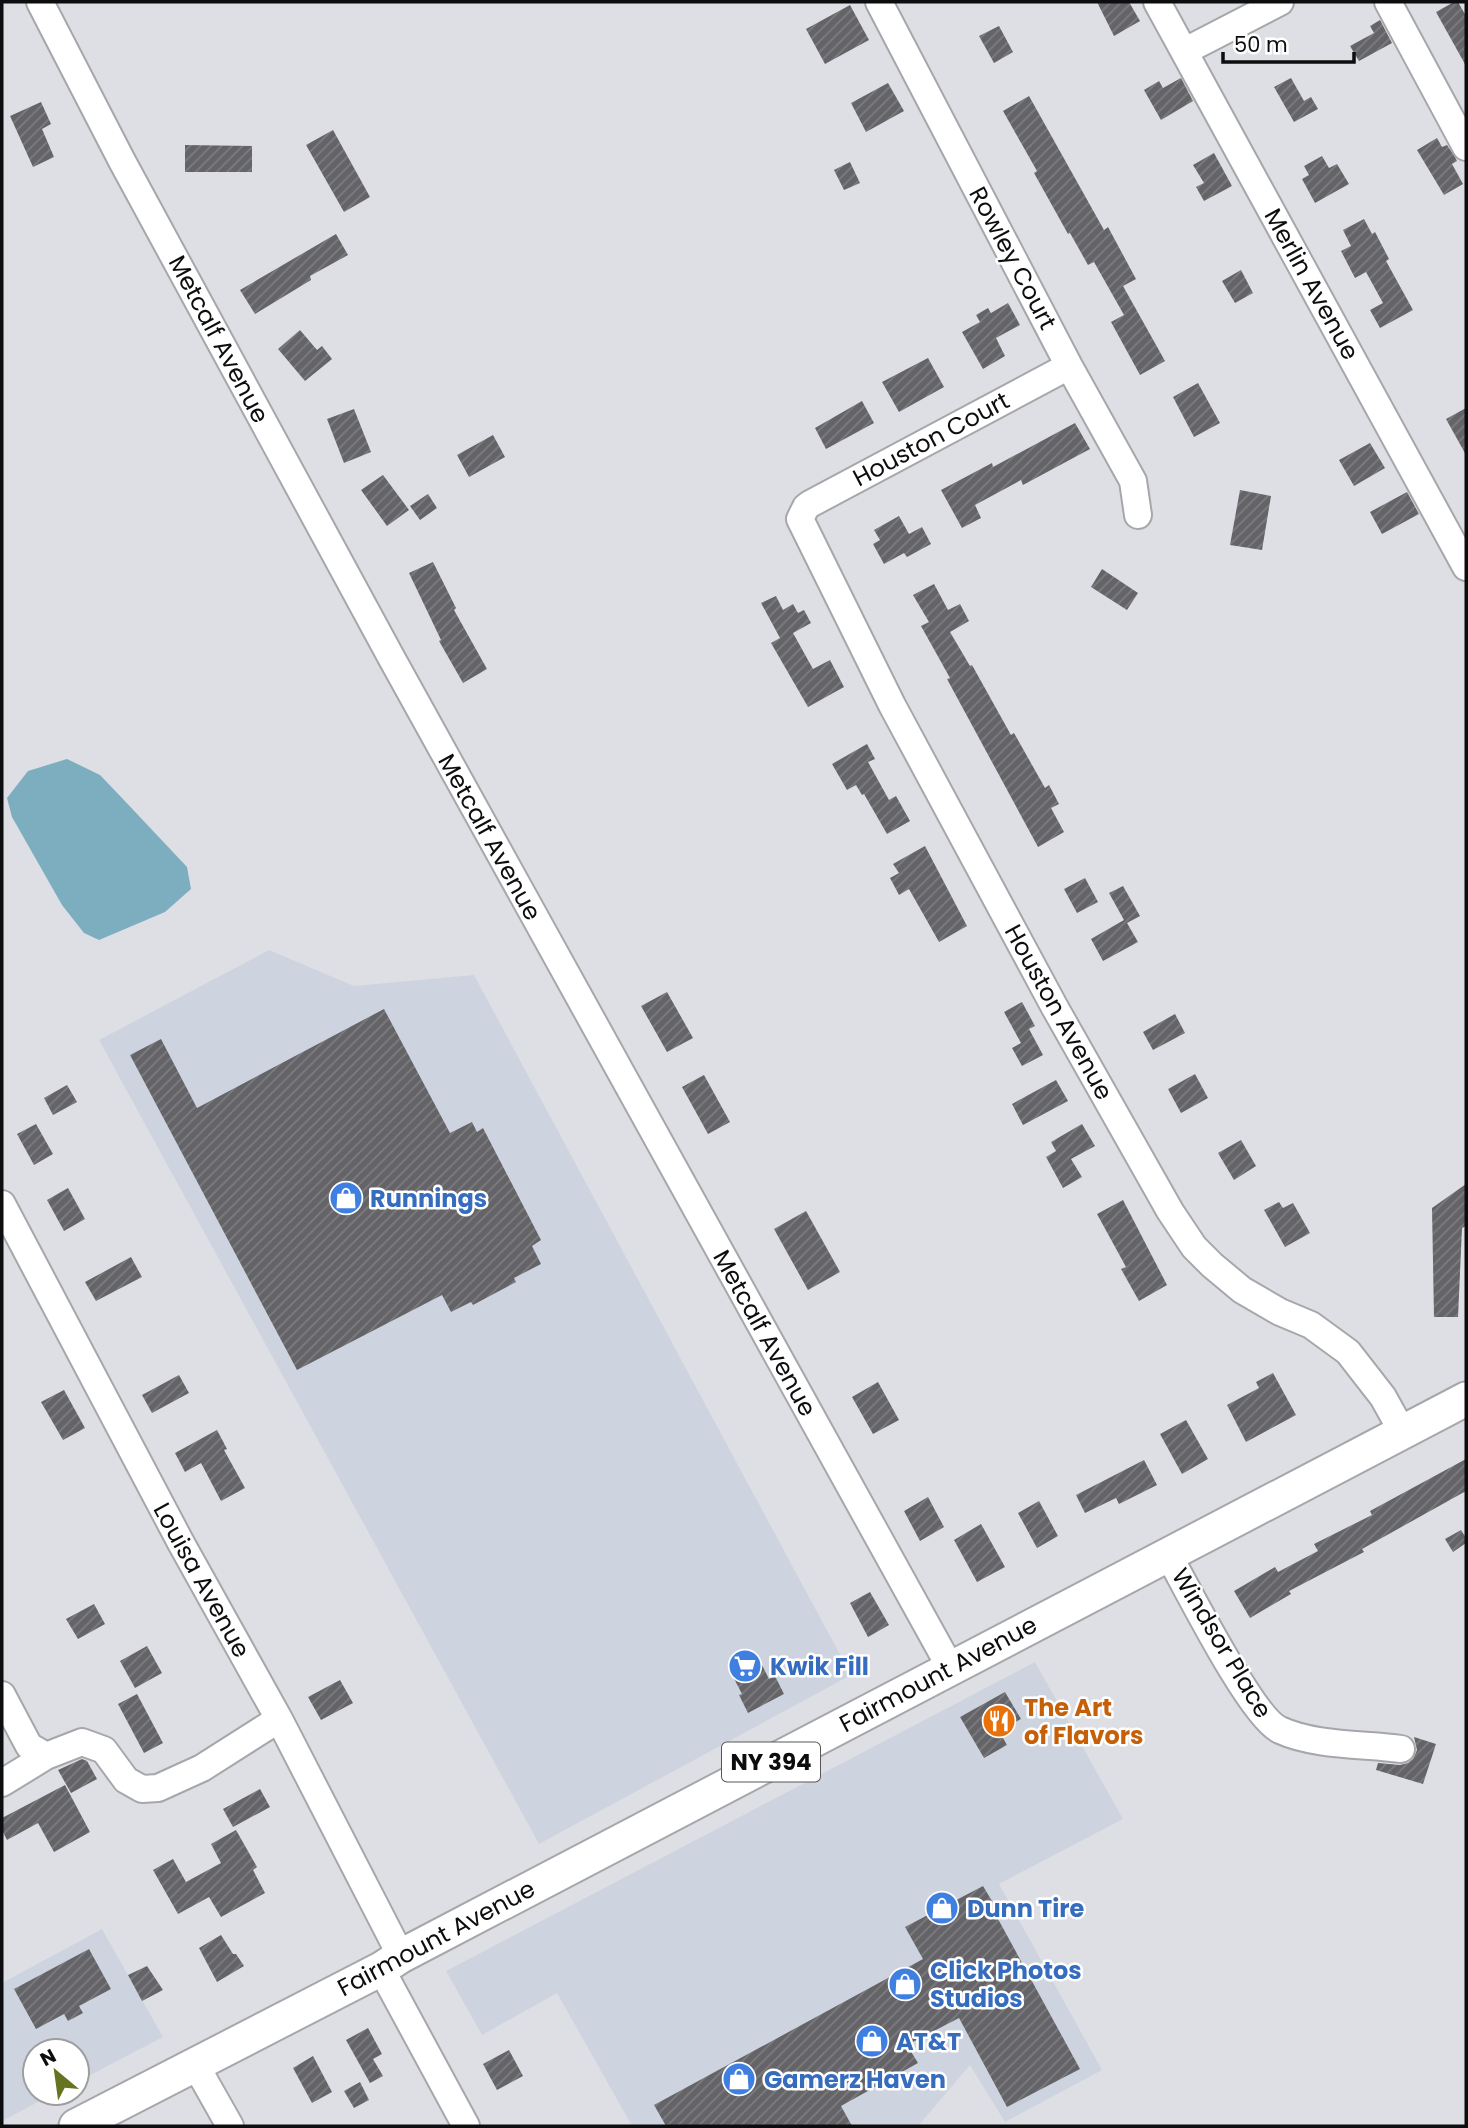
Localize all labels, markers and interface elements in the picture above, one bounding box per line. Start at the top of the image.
scale bar [1223,21,1354,65]
text: 50 m [1234,30,1288,59]
street label: Rowley Court [962,181,1064,335]
street label: Merlin Avenue [1257,202,1367,366]
street label: Metcalf Avenue [161,249,277,429]
street label: Houston Court [847,384,1015,494]
street label: Metcalf Avenue [431,748,549,926]
street label: Houston Avenue [997,918,1121,1106]
shop icon: Runnings [327,1179,365,1217]
place label: Runnings [370,1182,487,1215]
street label: Metcalf Avenue [706,1244,824,1422]
street label: Louisa Avenue [146,1497,258,1663]
street label: Windsor Place [1164,1562,1280,1724]
street label: Fairmount Avenue [833,1608,1043,1740]
supermarket icon: Kwik Fill [726,1647,764,1685]
place label: Kwik Fill [770,1650,869,1683]
place label: The Art of Flavors [1024,1691,1144,1752]
restaurant icon: The Art of Flavors [980,1702,1018,1740]
road number: NY 394 [722,1742,820,1782]
street label: Fairmount Avenue [331,1872,541,2004]
shop icon: Dunn Tire [923,1889,961,1927]
place label: Dunn Tire [967,1892,1085,1925]
place label: Click Photos Studios [930,1954,1082,2015]
shop icon: Click Photos Studios [886,1965,924,2003]
shop icon: AT&T [853,2022,891,2060]
place label: AT&T [896,2025,961,2058]
north arrow [21,2037,91,2107]
text: N [35,2042,61,2073]
shop icon: Gamerz Haven [720,2060,758,2098]
place label: Gamerz Haven [764,2063,946,2096]

